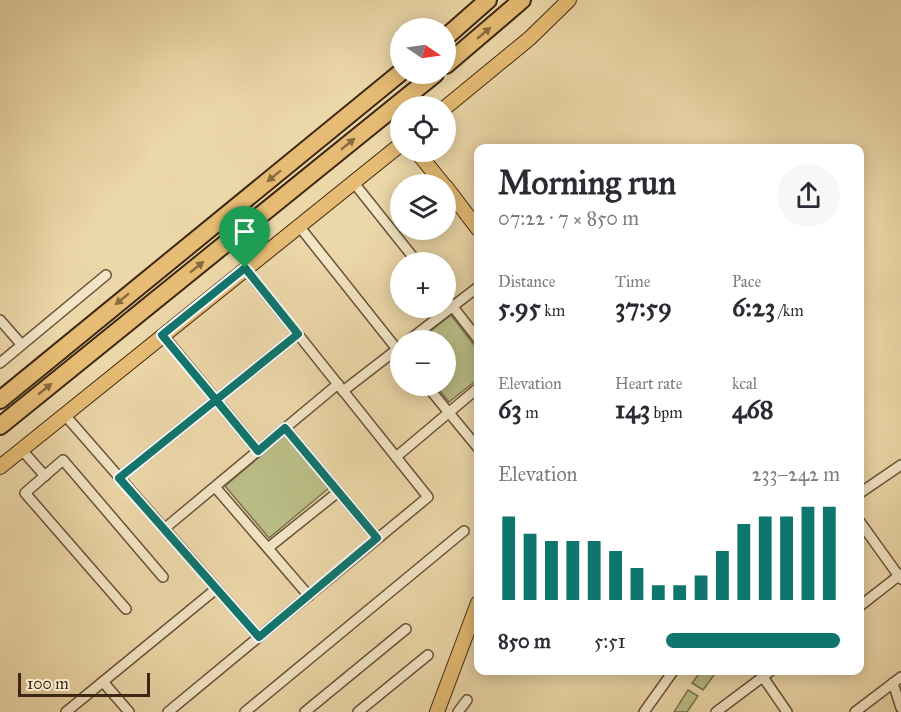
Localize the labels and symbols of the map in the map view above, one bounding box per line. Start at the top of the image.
north arrow [390,18,456,84]
one-way arrow [476,27,491,40]
one-way arrow [340,137,356,150]
one-way arrow [266,170,281,182]
pin [219,206,270,268]
one-way arrow [189,260,205,273]
one-way arrow [114,293,130,306]
one-way arrow [38,384,53,396]
scale bar [18,670,150,698]

